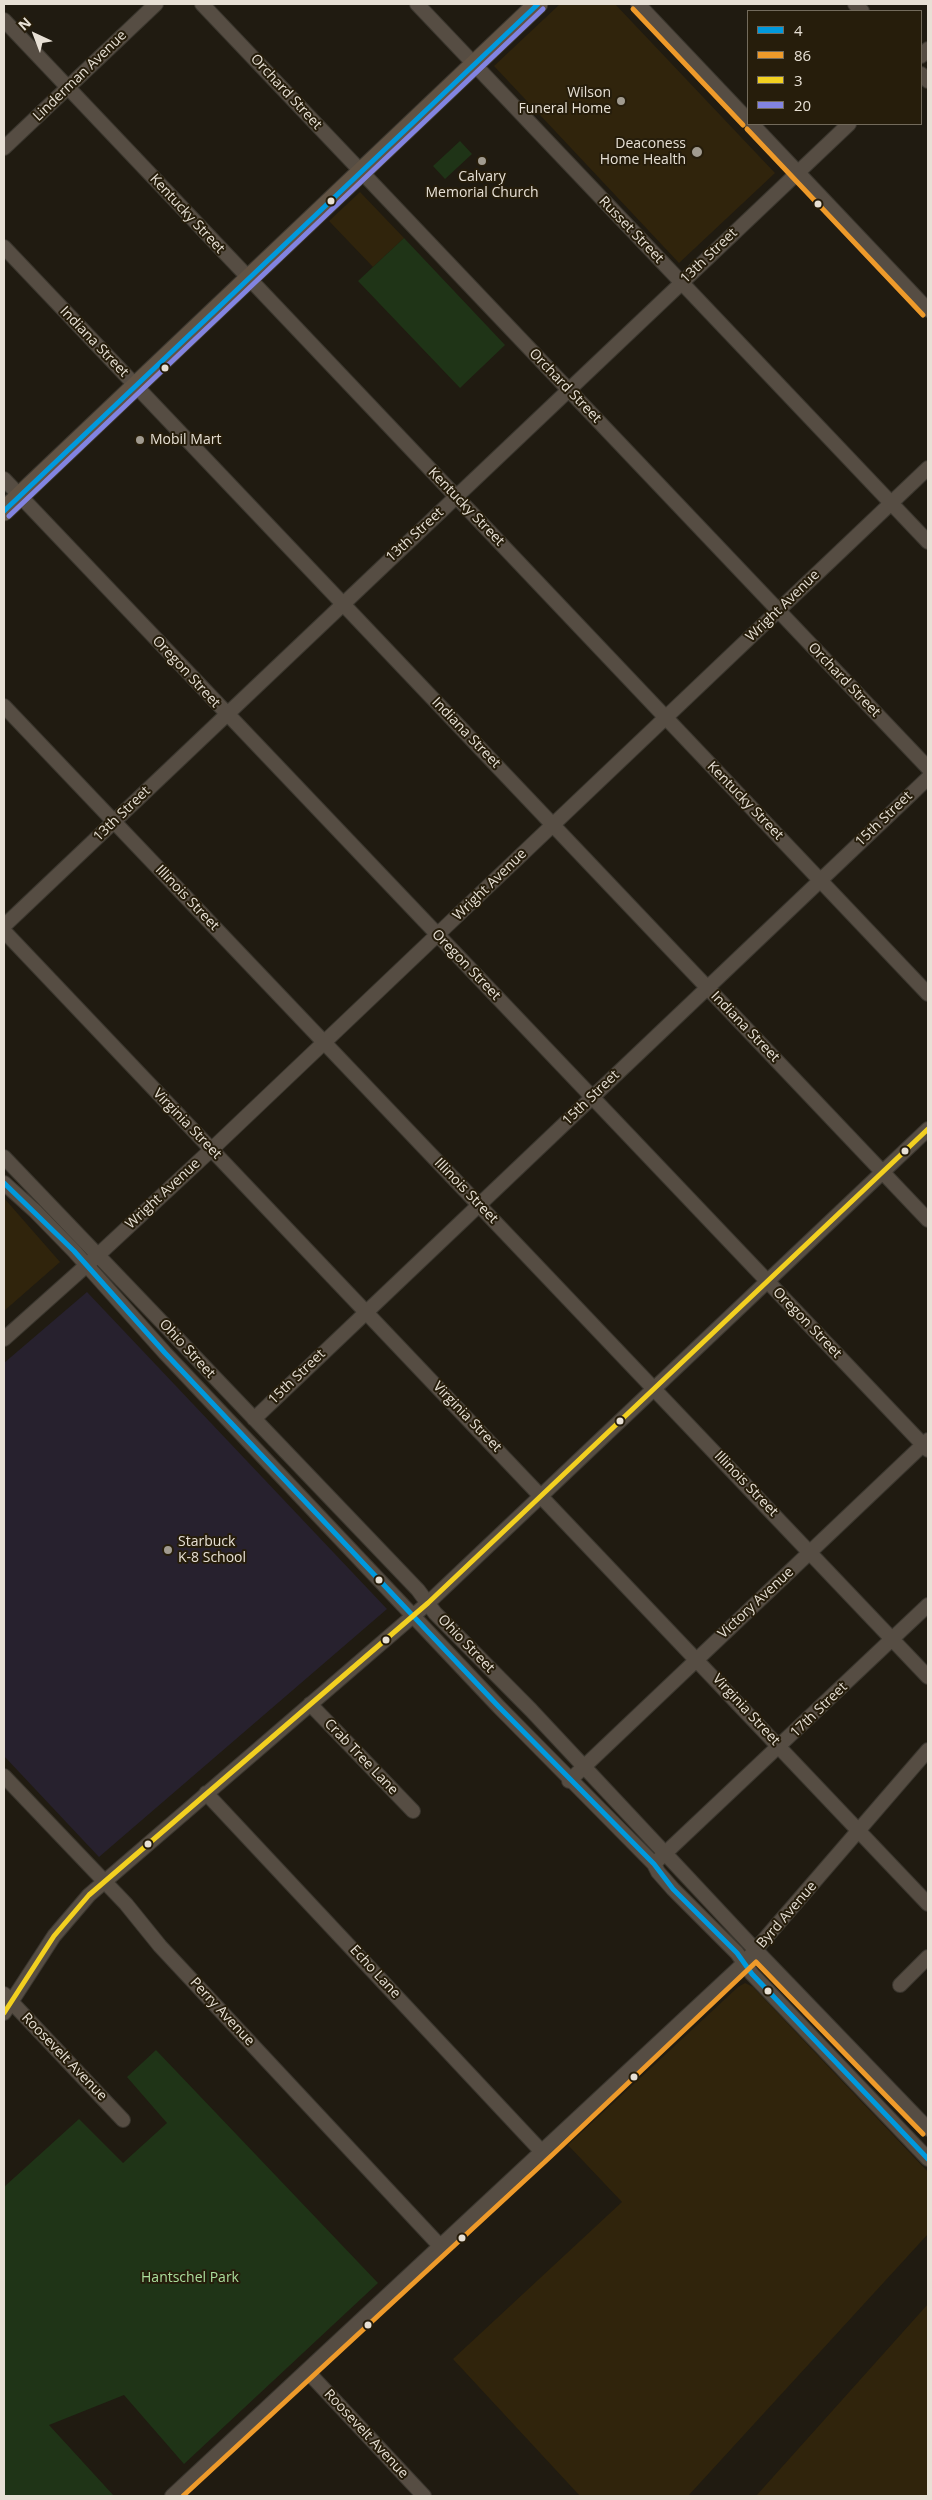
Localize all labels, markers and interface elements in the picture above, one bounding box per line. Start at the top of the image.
north arrow [10,10,60,60]
legend [747,10,922,125]
text: N [14,13,35,35]
text: 4 [794,20,803,40]
street label: Linderman Avenue [30,27,130,125]
text: 86 [794,45,811,65]
street label: Orchard Street [247,51,325,133]
text: 3 [794,70,803,90]
place label: Wilson Funeral Home [519,85,611,118]
marker: Wilson Funeral Home [615,95,627,107]
text: 20 [794,95,811,115]
place label: Deaconess Home Health [600,136,686,168]
marker: Deaconess Home Health [690,145,704,159]
marker: Calvary Memorial Church [476,155,488,167]
place label: Calvary Memorial Church [425,169,539,202]
street label: Kentucky Street [146,171,228,257]
street label: Russet Street [595,193,667,267]
unlabelled marker [326,196,336,206]
unlabelled marker [813,199,823,209]
street label: 13th Street [677,225,741,287]
street label: Indiana Street [56,303,132,381]
street label: Orchard Street [525,345,605,427]
unlabelled marker [160,363,170,373]
place label: Mobil Mart [150,432,221,448]
marker: Mobil Mart [134,434,146,446]
street label: Kentucky Street [424,464,508,550]
street label: 13th Street [383,504,447,566]
street label: Wright Avenue [743,567,823,645]
street label: Oregon Street [149,633,223,711]
street label: Orchard Street [804,639,884,721]
street label: Indiana Street [428,694,504,772]
street label: Kentucky Street [703,758,787,844]
street label: 13th Street [90,783,154,845]
street label: 15th Street [852,788,916,850]
street label: Wright Avenue [450,846,530,924]
street label: Illinois Street [152,862,222,934]
street label: Oregon Street [428,926,504,1004]
street label: Indiana Street [707,988,783,1066]
street label: 15th Street [559,1067,623,1129]
street label: Virginia Street [149,1085,225,1163]
unlabelled marker [900,1146,910,1156]
street label: Wright Avenue [122,1155,204,1233]
street label: Illinois Street [431,1155,501,1227]
street label: Oregon Street [769,1284,845,1362]
street label: Ohio Street [156,1316,218,1382]
street label: 15th Street [265,1346,329,1408]
street label: Virginia Street [429,1378,505,1456]
unlabelled marker [615,1416,625,1426]
street label: Illinois Street [711,1448,781,1520]
place label: Starbuck K-8 School [178,1534,246,1566]
marker: Starbuck K-8 School [162,1544,174,1556]
street label: Victory Avenue [715,1564,797,1642]
unlabelled marker [374,1575,384,1585]
street label: Ohio Street [434,1611,498,1677]
unlabelled marker [381,1635,391,1645]
street label: Virginia Street [709,1671,783,1749]
street label: 17th Street [787,1679,851,1741]
street label: Crab Tree Lane [321,1716,401,1798]
unlabelled marker [143,1839,153,1849]
street label: Byrd Avenue [754,1878,820,1952]
street label: Echo Lane [346,1942,404,2002]
street label: Perry Avenue [186,1974,258,2050]
unlabelled marker [763,1986,773,1996]
street label: Roosevelt Avenue [18,2010,110,2104]
unlabelled marker [629,2072,639,2082]
unlabelled marker [457,2233,467,2243]
park label: Hantschel Park [141,2270,239,2286]
unlabelled marker [363,2320,373,2330]
street label: Roosevelt Avenue [320,2386,412,2482]

